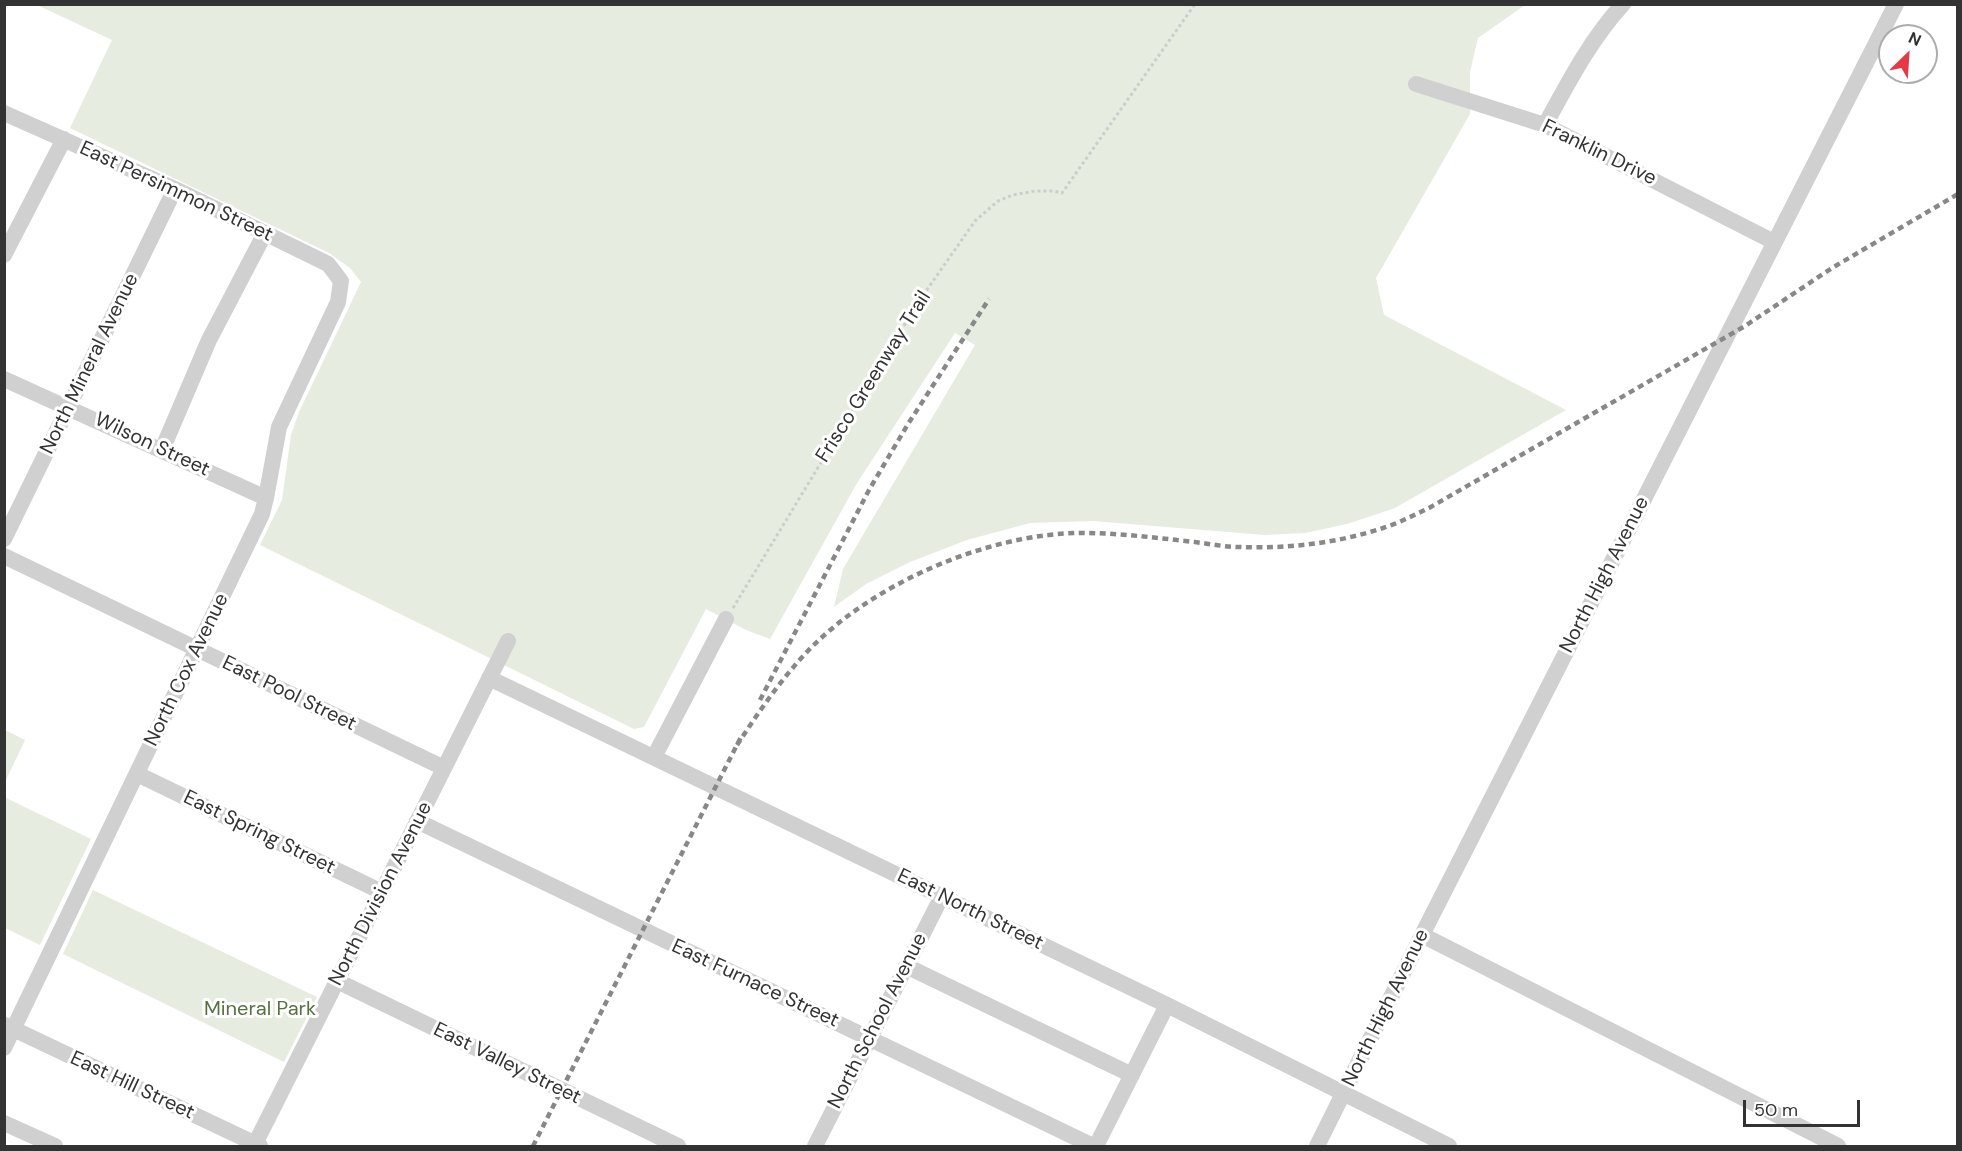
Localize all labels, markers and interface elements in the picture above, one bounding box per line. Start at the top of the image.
north arrow [1878,24,1938,84]
text: N [1905,27,1925,51]
street label: Franklin Drive [1538,115,1660,191]
street label: East Persimmon Street [76,137,276,247]
street label: North Mineral Avenue [36,270,144,458]
street label: Frisco Greenway Trail [811,287,937,467]
street label: Wilson Street [91,408,213,482]
street label: North High Avenue [1555,493,1655,657]
street label: North Cox Avenue [140,590,234,750]
street label: East Pool Street [218,651,360,737]
street label: East Spring Street [179,786,339,880]
street label: North Division Avenue [324,798,438,990]
street label: East North Street [893,864,1047,956]
street label: North High Avenue [1337,925,1435,1091]
street label: North School Avenue [823,929,933,1113]
street label: East Furnace Street [668,935,842,1033]
park label: Mineral Park [204,998,316,1022]
street label: East Valley Street [429,1018,585,1110]
street label: East Hill Street [66,1047,198,1125]
scale bar [1746,1088,1863,1126]
text: 50 m [1754,1098,1798,1122]

